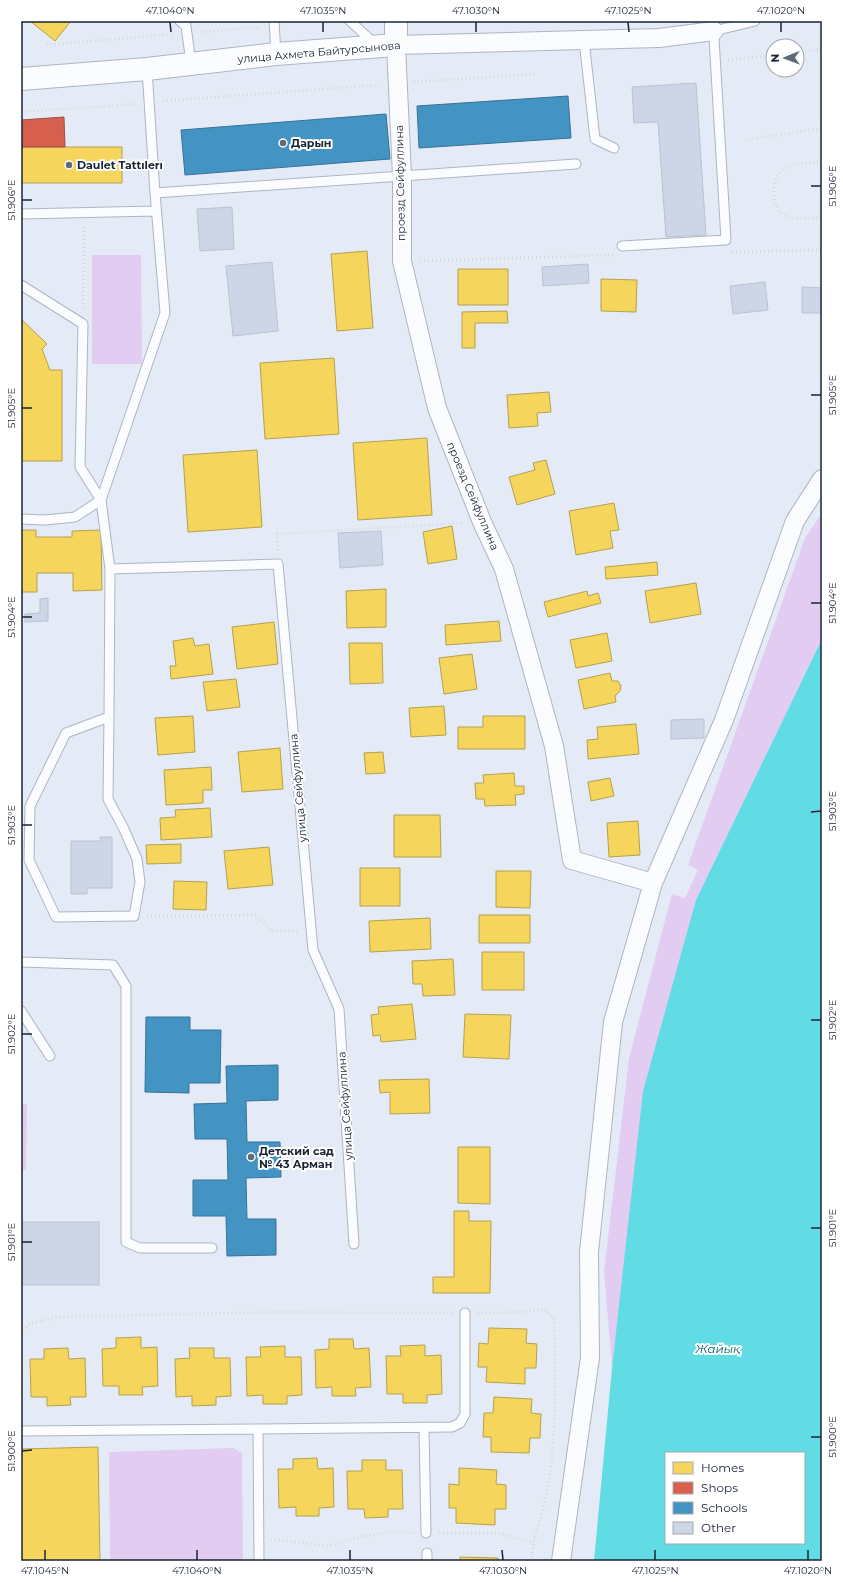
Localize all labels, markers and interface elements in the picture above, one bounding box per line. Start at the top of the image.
text: 47.1040°N [145,4,195,17]
text: 47.1035°N [300,4,346,17]
text: 47.1030°N [452,4,500,17]
text: 47.1025°N [604,4,652,17]
text: 47.1020°N [757,4,805,17]
street label: улица Ахмета Байтурсынова [236,38,401,66]
north arrow [765,38,805,78]
text: N [768,54,782,63]
street label: проезд Сейфуллина [392,125,408,241]
place label: Дарын [291,136,332,150]
marker: Дарын [278,138,288,148]
place label: Daulet Tattılerı [77,158,163,172]
marker: Daulet Tattılerı [64,160,74,170]
text: 51.906°E [826,165,839,206]
text: 51.906°E [5,179,18,220]
text: 51.905°E [826,374,839,415]
text: 51.905°E [5,387,18,428]
street label: проезд Сейфуллина [444,440,502,552]
text: 51.904°E [826,582,839,624]
text: 51.904°E [5,596,18,638]
street label: улица Сейфуллина [286,733,310,844]
text: 51.903°E [826,791,839,831]
text: 51.903°E [5,805,18,845]
text: 51.902°E [826,999,839,1040]
text: 51.902°E [5,1013,18,1054]
street label: улица Сейфуллина [334,1051,356,1162]
place label: Детский сад № 43 Арман [259,1144,334,1171]
marker: Детский сад № 43 Арман [246,1152,256,1162]
text: 51.901°E [826,1208,839,1247]
text: 51.901°E [5,1222,18,1261]
water label: Жайық [694,1341,741,1356]
text: 51.900°E [826,1416,839,1458]
text: 51.900°E [5,1430,18,1472]
legend [665,1452,805,1544]
text: Homes [701,1460,744,1475]
text: Shops [701,1480,738,1495]
text: Schools [701,1500,747,1515]
text: Other [701,1520,736,1535]
text: 47.1045°N [21,1564,69,1577]
text: 47.1040°N [172,1564,222,1577]
text: 47.1035°N [327,1564,373,1577]
text: 47.1030°N [479,1564,527,1577]
text: 47.1025°N [631,1564,679,1577]
text: 47.1020°N [784,1564,832,1577]

